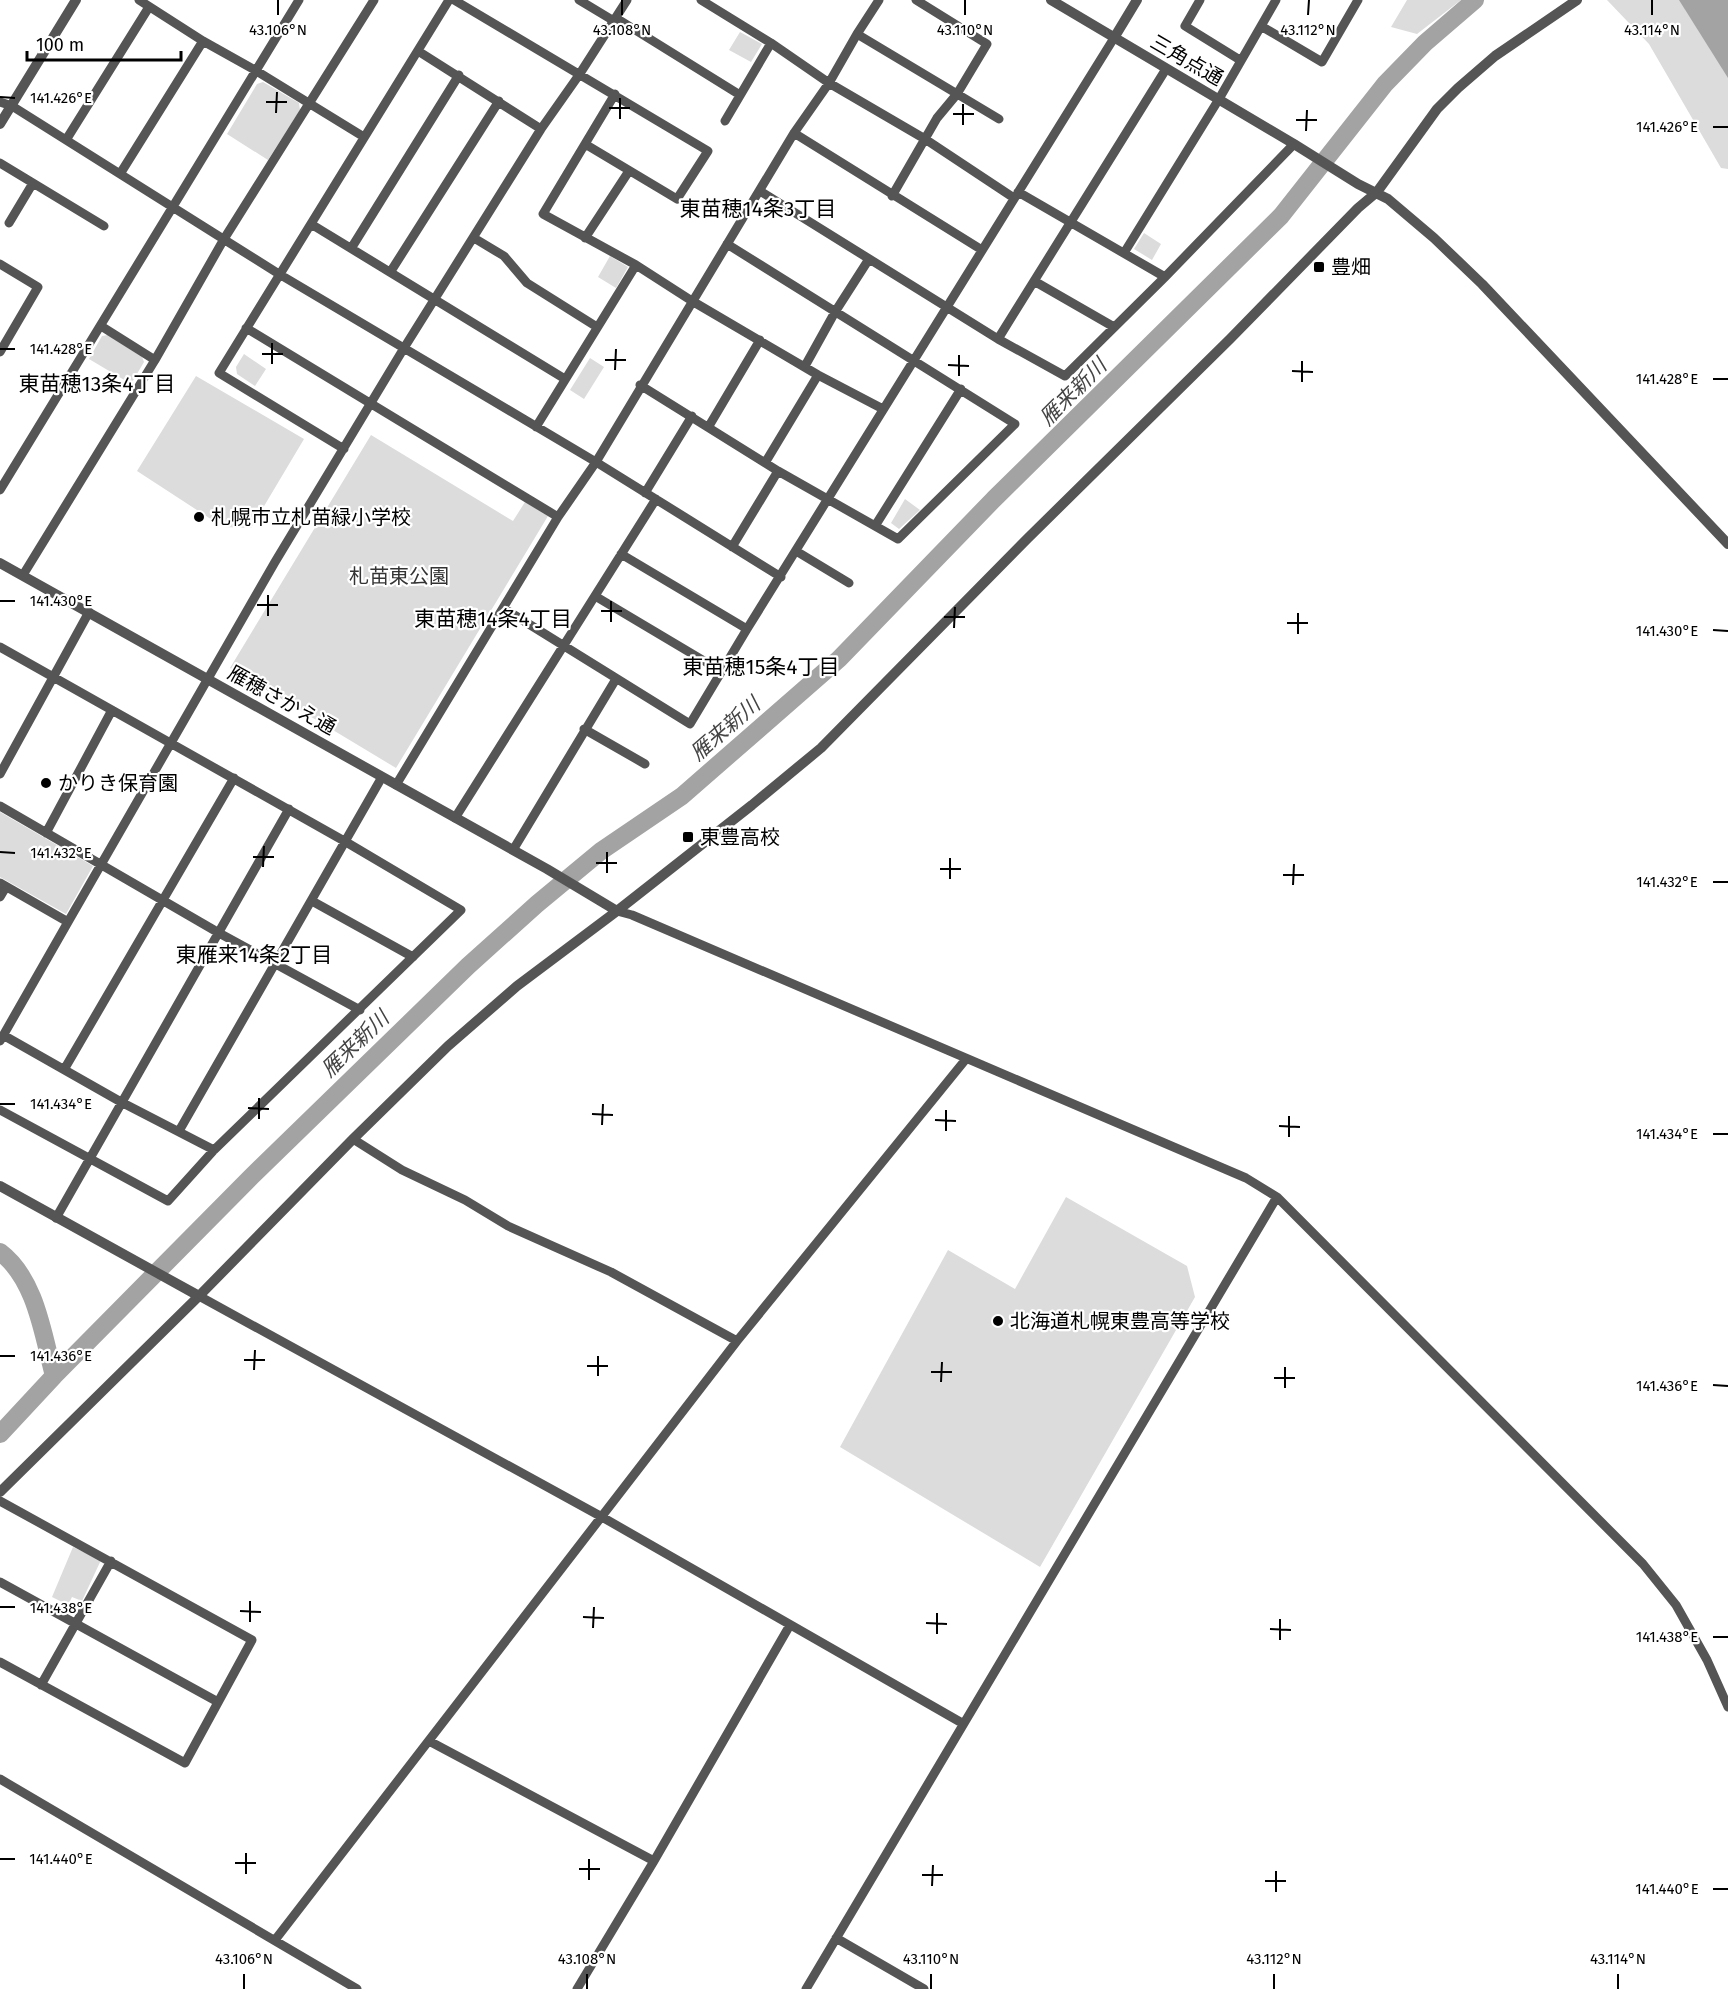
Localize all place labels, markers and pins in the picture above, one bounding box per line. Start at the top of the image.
place label: 豊畑 [1331,255,1371,279]
marker: 豊畑 [1312,260,1326,274]
place label: 札幌市立札苗緑小学校 [211,505,411,529]
marker: 札幌市立札苗緑小学校 [192,510,206,524]
place label: かりき保育園 [58,771,178,795]
marker: かりき保育園 [39,776,53,790]
place label: 東豊高校 [700,825,780,849]
marker: 東豊高校 [681,830,695,844]
place label: 北海道札幌東豊高等学校 [1010,1309,1230,1333]
marker: 北海道札幌東豊高等学校 [991,1314,1005,1328]

